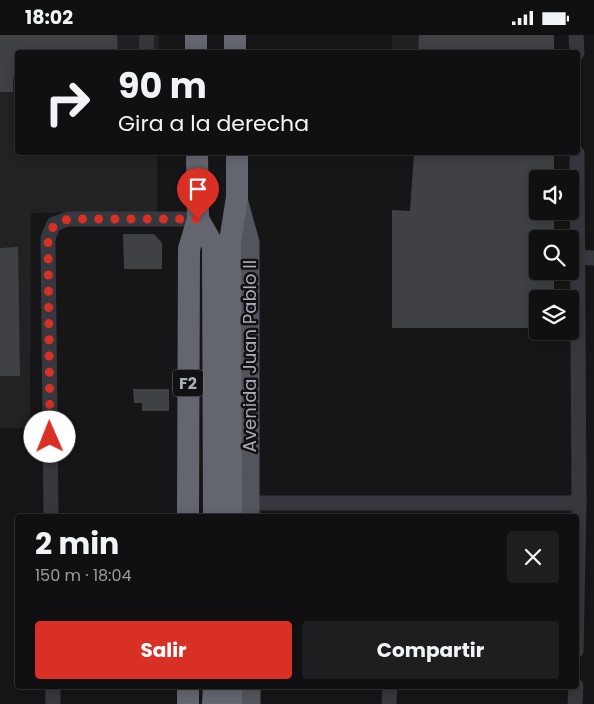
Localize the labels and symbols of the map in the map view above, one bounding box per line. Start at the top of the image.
pin [177,168,219,219]
street label: Avenida Juan Pablo II [237,260,262,452]
road number: F2 [173,369,203,397]
position arrow [23,410,75,462]

